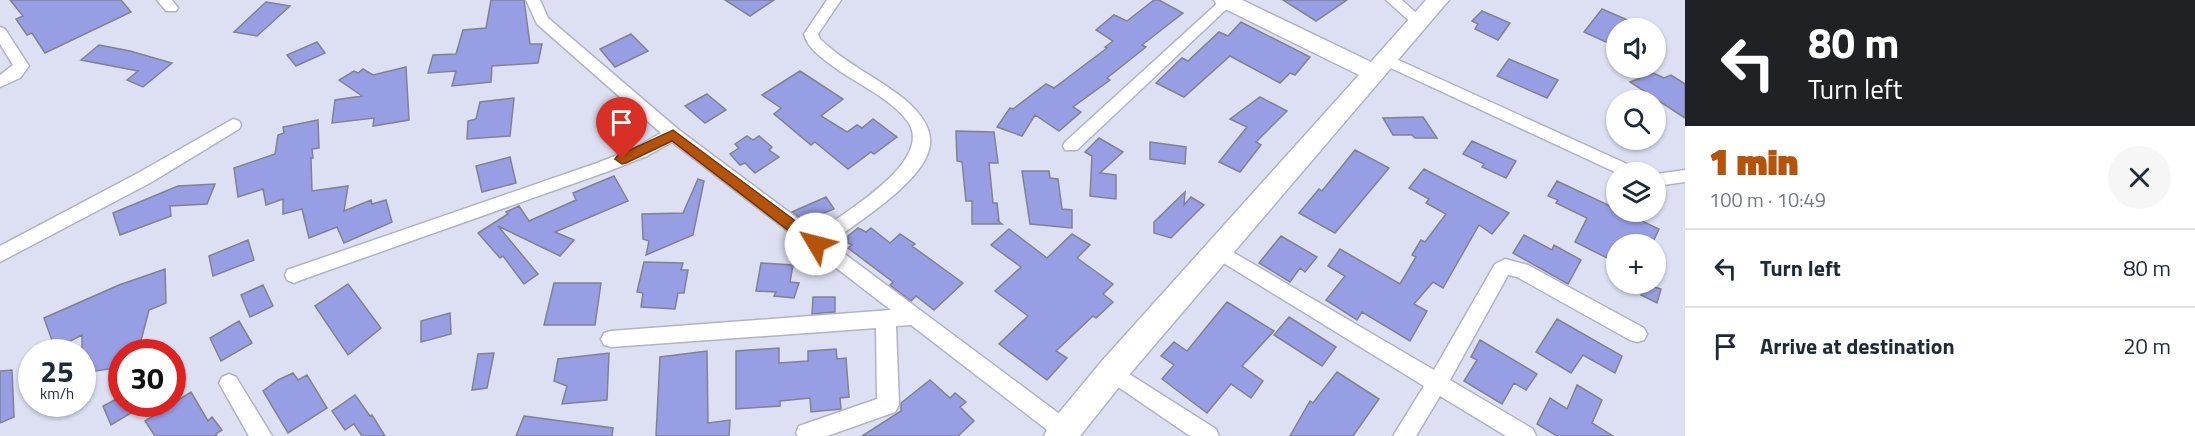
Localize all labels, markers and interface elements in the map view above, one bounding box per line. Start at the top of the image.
text: 80 m [1808,10,1900,74]
map controls [1606,18,1666,294]
button: sound [1606,18,1666,78]
icon: left [1709,24,1787,102]
text: Turn left [1808,68,1902,109]
button: search [1606,90,1666,150]
pin [596,97,647,159]
icon: arrive [605,106,638,139]
text: 1 min [1709,134,1798,189]
button: close [2108,146,2171,209]
button: layers [1606,162,1666,222]
text: 100 m · 10:49 [1709,184,1826,215]
position arrow [784,212,848,276]
button: + [1606,234,1666,294]
text: Turn left [1760,251,1841,285]
text: 80 m [2123,251,2171,285]
icon: left [1709,252,1742,285]
text: Arrive at destination [1760,329,1955,363]
text: 20 m [2123,329,2171,363]
icon: arrive [1709,330,1742,363]
speed limit sign: 30 [108,339,186,417]
text: 25 [40,348,74,394]
text: km/h [40,382,74,405]

